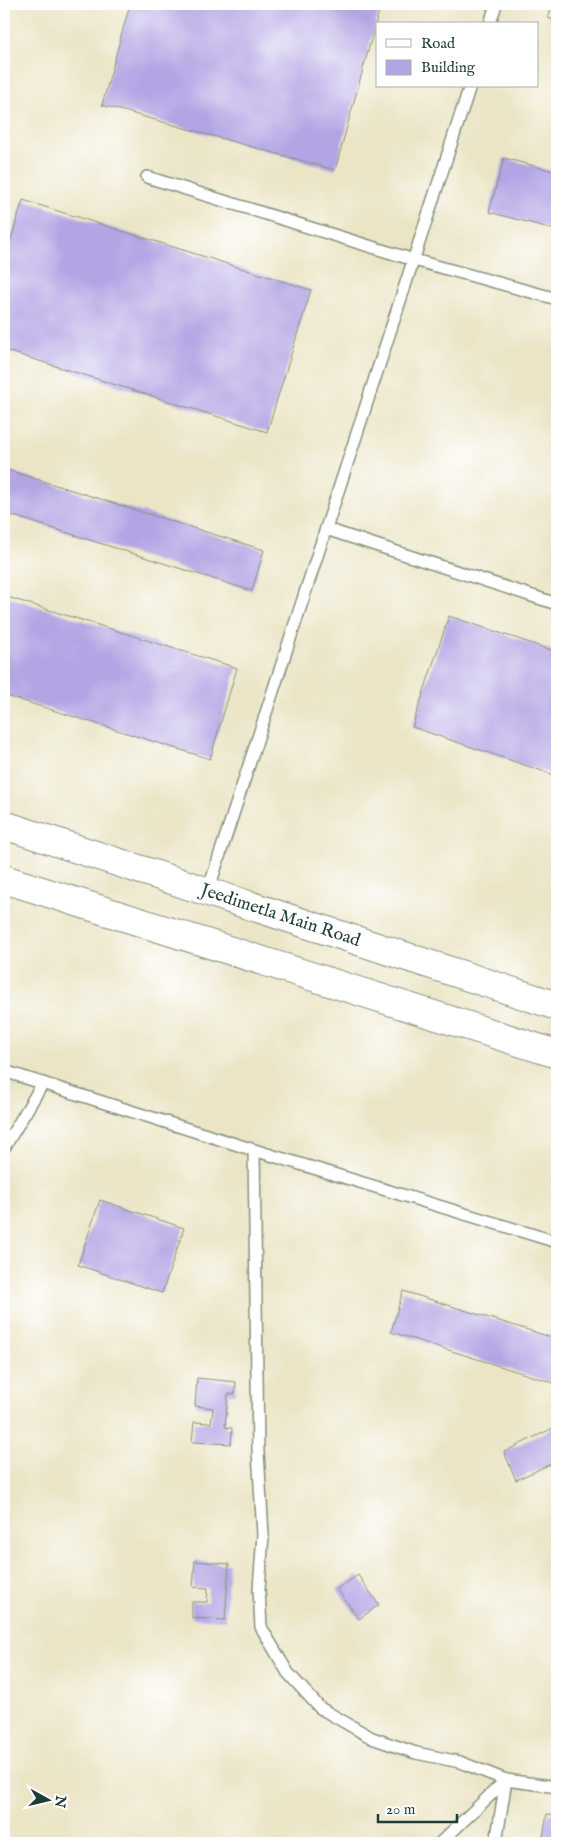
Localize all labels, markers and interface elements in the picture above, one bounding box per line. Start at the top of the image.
legend [376,22,538,88]
text: Road [421,34,456,53]
text: Building [421,58,476,77]
street label: Jeedimetla Main Road [196,878,364,952]
north arrow [22,1774,72,1824]
scale bar [378,1792,457,1824]
text: N [50,1793,70,1809]
text: 20 m [386,1800,416,1819]

